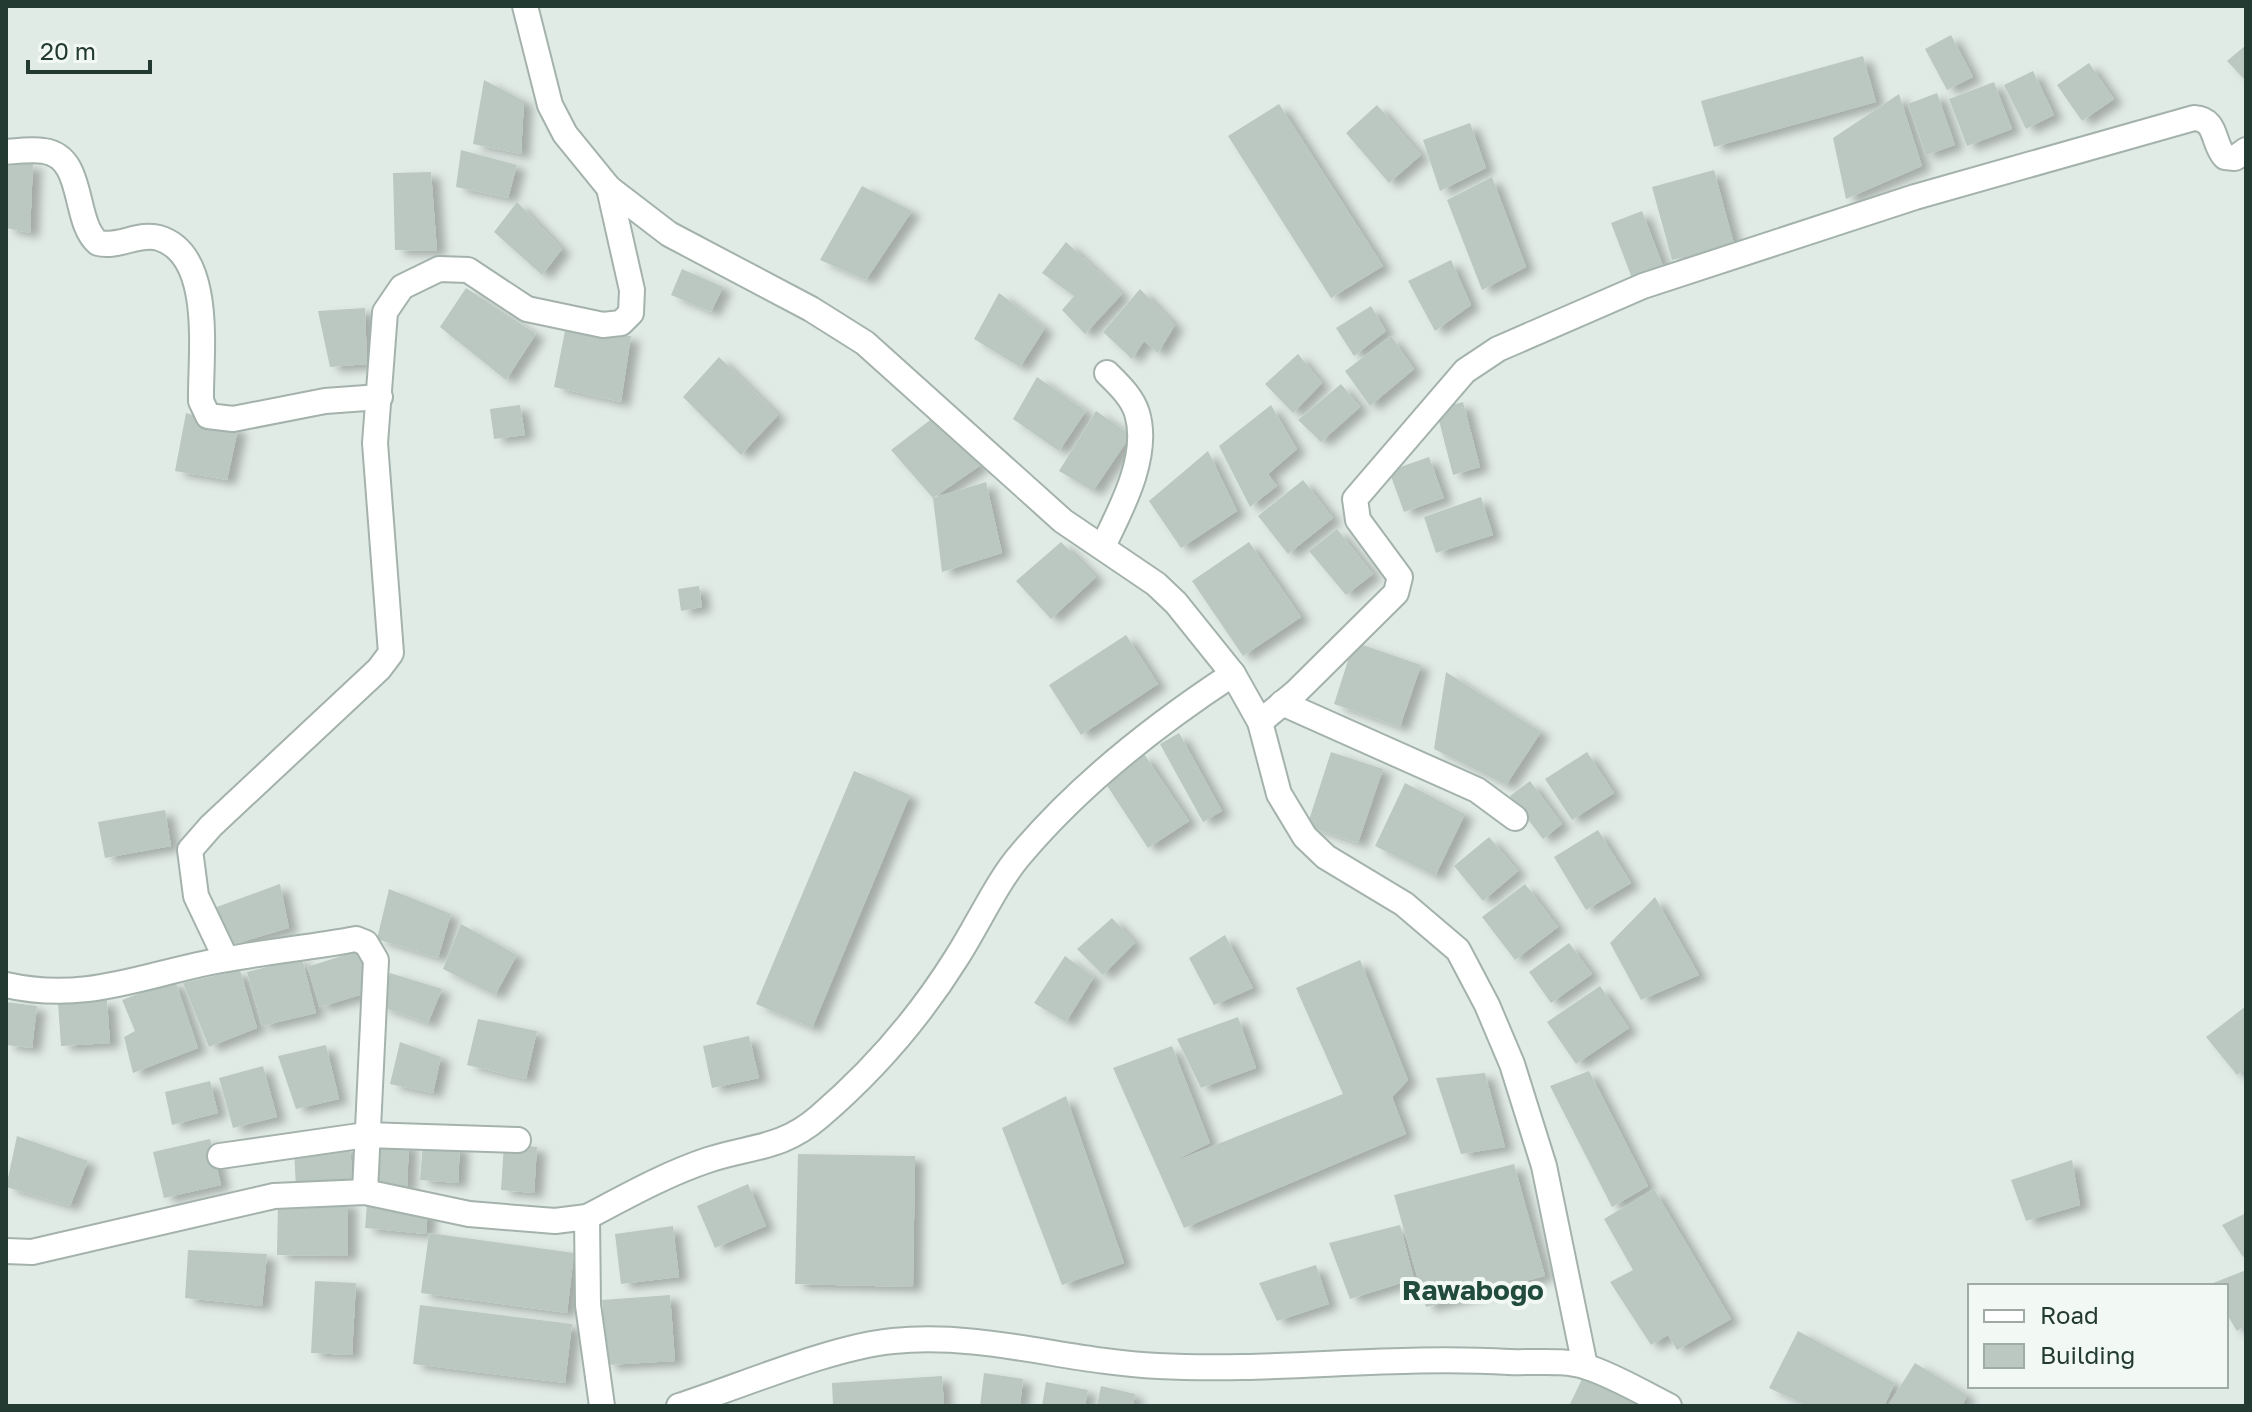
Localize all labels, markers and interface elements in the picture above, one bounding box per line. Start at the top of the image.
scale bar [28,24,150,74]
text: 20 m [40,36,96,65]
district label: Rawabogo [1402,1273,1544,1306]
legend [1968,1284,2228,1388]
text: Road [2040,1300,2099,1329]
text: Building [2040,1340,2135,1369]

